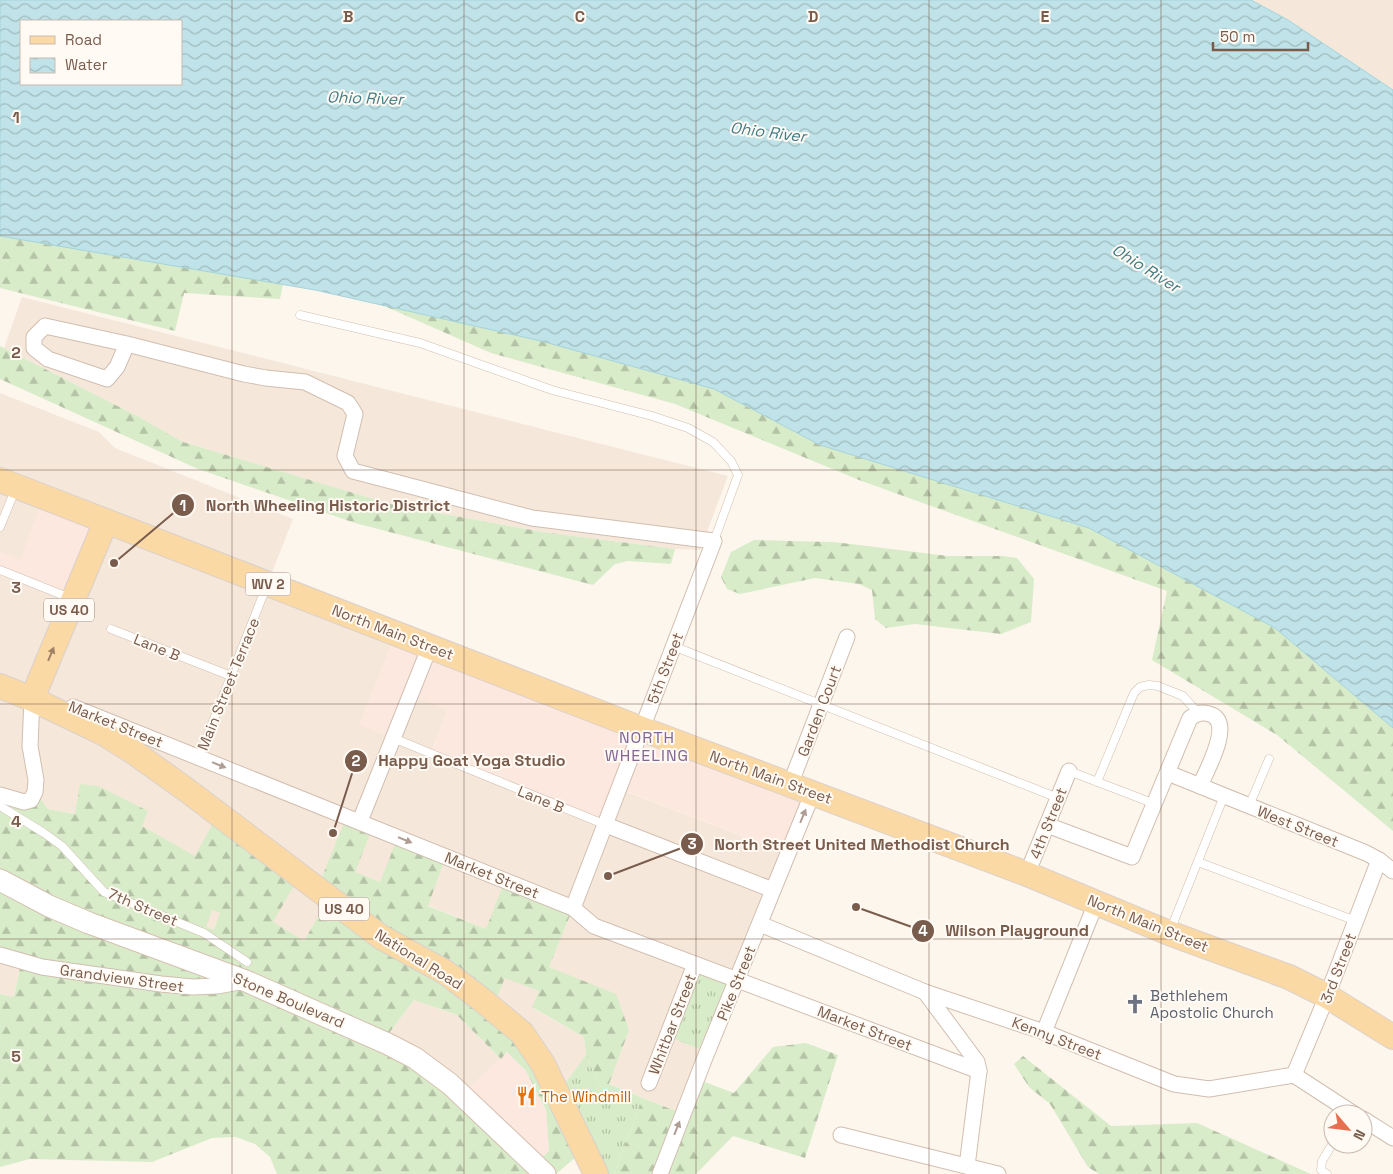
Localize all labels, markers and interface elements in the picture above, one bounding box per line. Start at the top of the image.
text: B [343,6,353,27]
text: C [575,6,585,27]
text: D [808,6,818,27]
text: E [1041,6,1050,27]
legend [20,20,182,85]
scale bar [1213,20,1308,52]
text: 50 m [1220,27,1255,46]
text: Road [65,30,102,49]
text: Water [65,55,108,74]
water label: Ohio River [327,86,405,110]
text: 1 [12,107,20,128]
water label: Ohio River [729,117,809,147]
water label: Ohio River [1108,239,1186,298]
text: 2 [11,342,21,363]
callout: North Wheeling Historic District [171,490,460,521]
text: North Wheeling Historic District [206,495,450,516]
text: 1 [180,496,186,515]
road number: WV 2 [246,572,290,596]
text: 3 [11,577,21,598]
road number: US 40 [44,598,94,622]
street label: North Main Street [329,600,457,664]
street label: Main Street Terrace [193,615,263,753]
street label: Lane B [131,629,183,665]
street label: 5th Street [643,630,687,706]
one-way arrow [48,646,55,661]
street label: Garden Court [793,663,845,759]
street label: Market Street [66,696,166,752]
district label: NORTH WHEELING [605,727,689,766]
callout: Happy Goat Yoga Studio [344,745,576,776]
street label: North Main Street [707,746,835,808]
text: Happy Goat Yoga Studio [378,750,566,771]
text: 2 [352,751,361,770]
one-way arrow [212,762,227,769]
street label: Lane B [515,781,567,817]
street label: 4th Street [1025,785,1071,861]
street label: West Street [1255,801,1342,851]
one-way arrow [800,808,808,823]
text: 4 [11,811,21,832]
callout: North Street United Methodist Church [679,829,1020,860]
text: 3 [687,834,697,853]
text: North Street United Methodist Church [714,834,1010,855]
one-way arrow [398,836,413,844]
street label: Market Street [442,847,542,903]
street label: 7th Street [105,884,181,930]
street label: North Main Street [1085,890,1211,956]
road number: US 40 [319,898,369,921]
callout: Wilson Playground [910,915,1099,946]
text: Wilson Playground [945,920,1089,941]
text: 4 [918,921,928,940]
street label: National Road [372,924,466,994]
street label: 3rd Street [1316,930,1360,1006]
street label: Pike Street [712,943,760,1023]
street label: Grandview Street [59,960,185,996]
street label: Stone Boulevard [230,968,348,1032]
street label: Whitbar Street [644,971,700,1077]
place label: Bethlehem Apostolic Church [1150,986,1274,1022]
church icon: Bethlehem Apostolic Church [1124,993,1146,1015]
street label: Market Street [815,1001,915,1055]
street label: Kenny Street [1009,1012,1105,1064]
text: 5 [11,1046,21,1067]
restaurant icon: The Windmill [515,1085,537,1107]
place label: The Windmill [541,1087,631,1106]
north arrow [1323,1104,1373,1154]
one-way arrow [674,1121,681,1136]
text: N [1349,1127,1370,1143]

